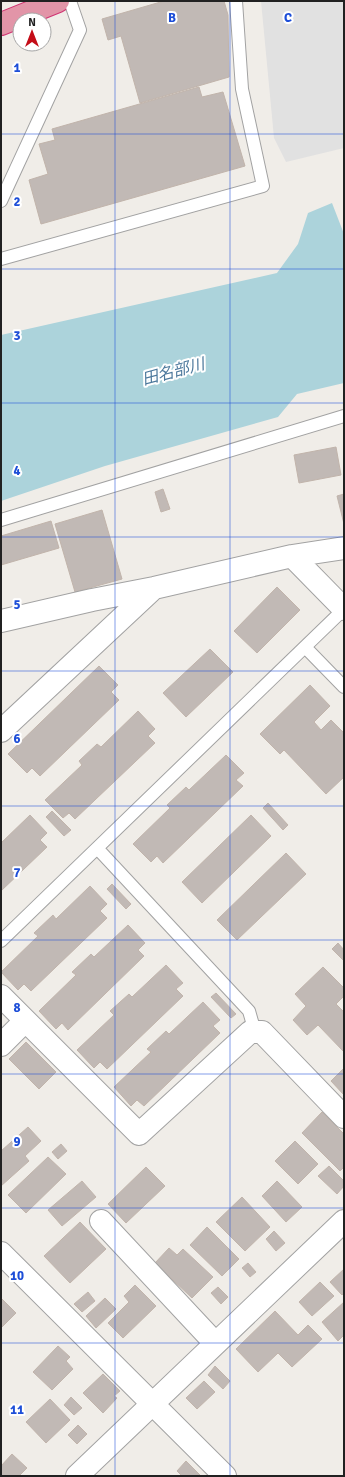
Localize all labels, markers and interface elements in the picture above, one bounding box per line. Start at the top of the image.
text: B [168,10,176,26]
text: C [284,10,292,26]
north arrow [12,12,52,52]
text: N [28,16,36,29]
text: 1 [13,60,21,76]
text: 2 [13,194,21,210]
text: 3 [13,328,21,344]
water label: 田名部川 [140,354,209,390]
text: 4 [13,463,21,479]
text: 5 [13,597,21,613]
text: 6 [13,731,21,747]
text: 7 [13,865,21,881]
text: 8 [13,1000,21,1016]
text: 9 [13,1134,21,1150]
text: 10 [10,1268,24,1284]
text: 11 [10,1402,24,1418]

